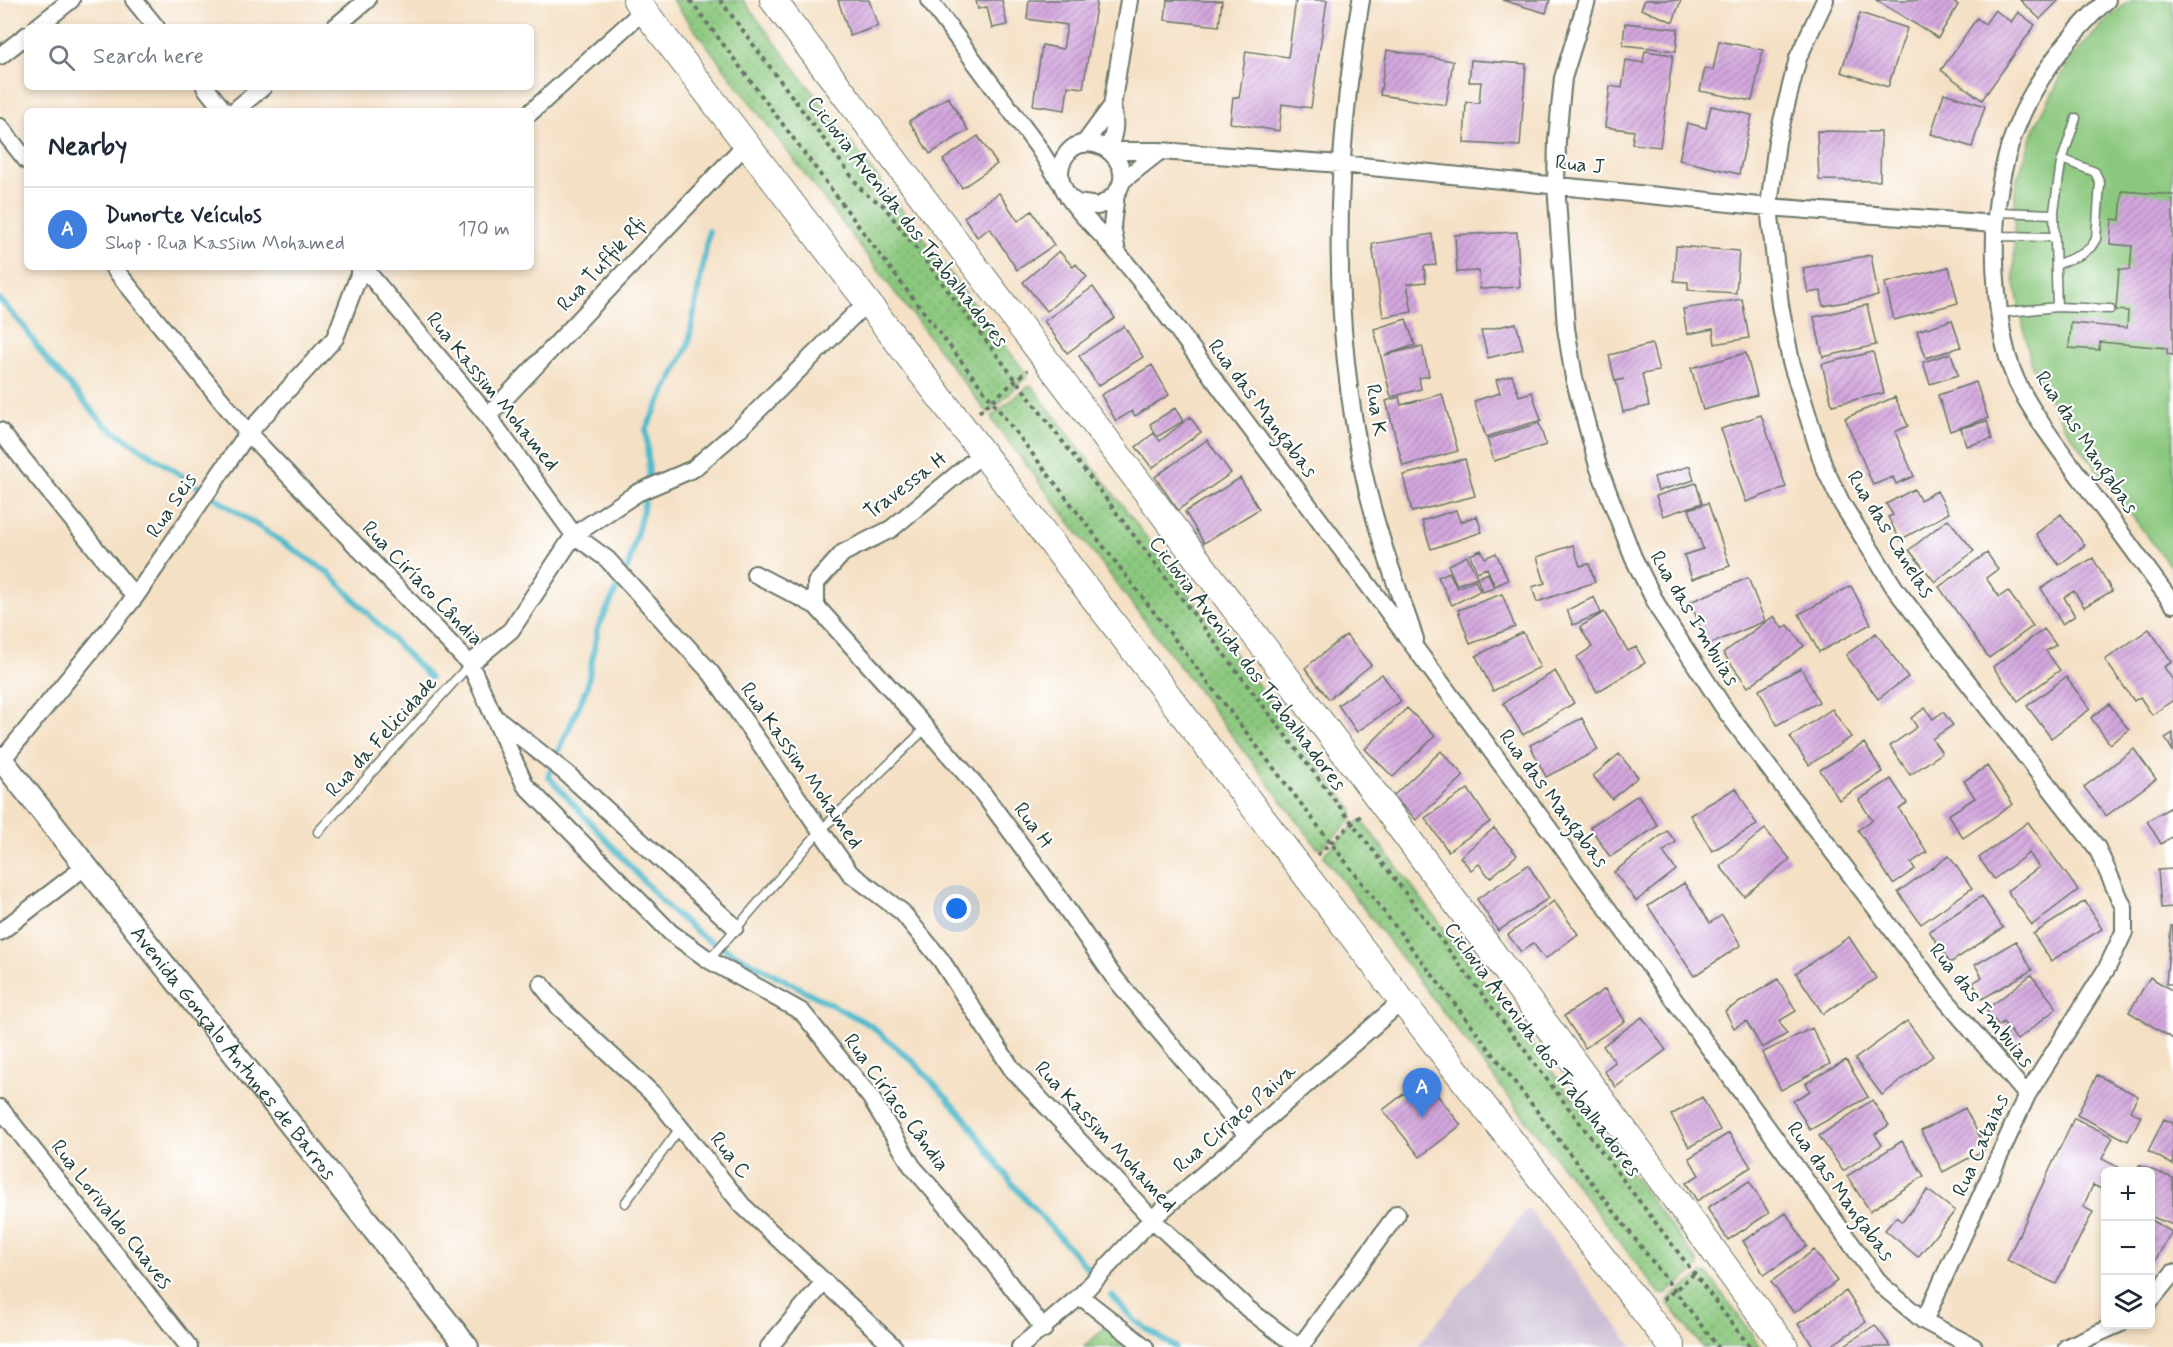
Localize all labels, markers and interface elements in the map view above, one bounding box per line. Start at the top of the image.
search box [24,24,534,90]
icon: search [45,41,78,74]
text: Search here [93,43,204,71]
street label: Ciclovia Avenida dos Trabalhadores [800,90,1014,353]
text: Nearby [48,130,127,164]
street label: Rua J [1554,148,1606,182]
text: Dunorte Veículos [105,202,262,230]
street label: Rua Tuffik Rfi [551,211,653,318]
text: A [61,216,74,243]
text: 170 m [458,216,510,243]
text: Shop · Rua Kassim Mohamed [105,230,345,257]
street label: Rua Kassim Mohamed [419,306,565,477]
street label: Rua das Mangabas [1199,334,1324,485]
street label: Rua das Mangabas [2026,366,2144,521]
street label: Rua K [1358,382,1394,438]
street label: Travessa H [858,445,953,526]
street label: Rua das Canelas [1840,466,1941,604]
street label: Rua Seis [140,467,204,544]
street label: Rua Ciríaco Cândia [355,515,489,653]
street label: Ciclovia Avenida dos Trabalhadores [1142,531,1352,797]
street label: Rua das Imbuias [1643,546,1746,691]
street label: Rua da Felicidade [319,670,444,804]
street label: Rua Kassim Mohamed [733,677,869,854]
street label: Rua das Mangabas [1490,724,1615,875]
street label: Rua H [1007,797,1060,855]
your location [942,894,971,923]
street label: Ciclovia Avenida dos Trabalhadores [1437,917,1647,1183]
street label: Avenida Gonçalo Antunes de Barros [123,920,342,1186]
street label: Rua das Imbuias [1922,937,2040,1074]
street label: Rua Ciríaco Cândia [837,1028,956,1177]
street label: Rua Kassim Mohamed [1028,1055,1183,1218]
street label: Rua Ciriaco Paiva [1167,1057,1302,1180]
pin: A [1402,1068,1442,1118]
street label: Rua Cataias [1946,1090,2016,1201]
street label: Rua das Mangabas [1778,1116,1901,1268]
street label: Rua C [703,1126,757,1185]
street label: Rua Lorivaldo Chaves [44,1134,179,1295]
map controls [2101,1167,2155,1329]
button: + [2101,1167,2155,1221]
button: − [2101,1221,2155,1275]
button: layers [2101,1275,2155,1329]

